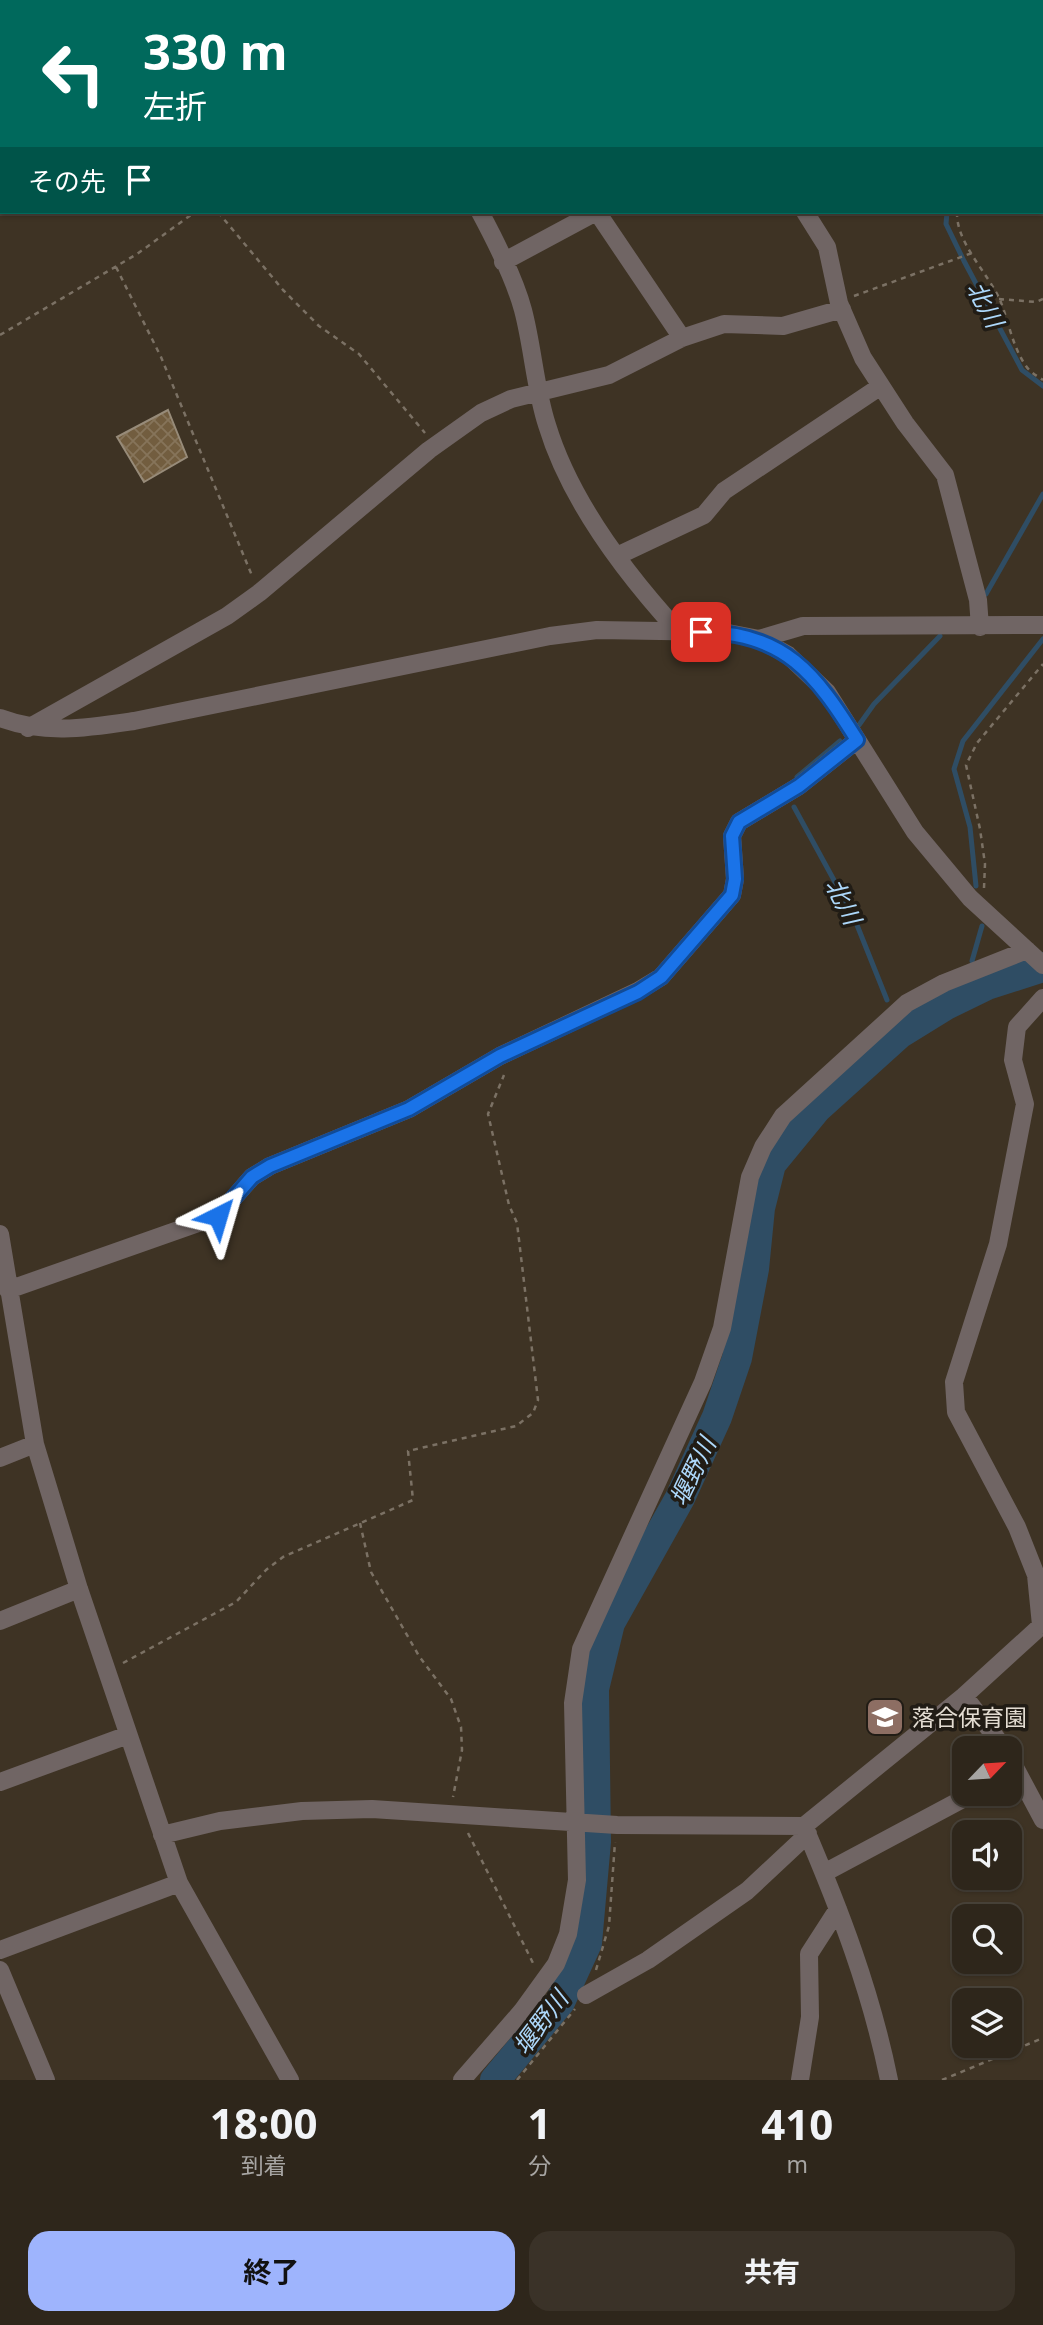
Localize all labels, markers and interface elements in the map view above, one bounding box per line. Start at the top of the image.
text: 330 m [143,18,288,84]
icon: left [28,28,119,119]
text: 左折 [143,84,207,127]
icon: arrive [120,161,158,199]
text: その先 [28,163,106,199]
water label: 北川 [960,275,1013,336]
pin [671,602,731,662]
icon: arrive [682,613,720,651]
water label: 北川 [818,872,871,933]
position arrow [181,1179,255,1253]
water label: 堰野川 [661,1429,724,1511]
school or university icon: 落合保育園 [864,1696,906,1738]
place label: 落合保育園 [912,1701,1027,1733]
north arrow [952,1736,1022,1806]
map controls [952,1736,1022,2058]
button: sound [952,1820,1022,1890]
button: search [952,1904,1022,1974]
water label: 堰野川 [505,1981,577,2061]
button: layers [952,1988,1022,2058]
text: 18:00 [210,2094,318,2151]
text: 1 [527,2094,551,2151]
text: 410 [761,2095,833,2152]
text: m [786,2148,808,2180]
text: 到着 [241,2149,287,2181]
text: 分 [528,2149,551,2181]
button: 終了 [28,2231,515,2311]
button: 共有 [529,2231,1015,2311]

